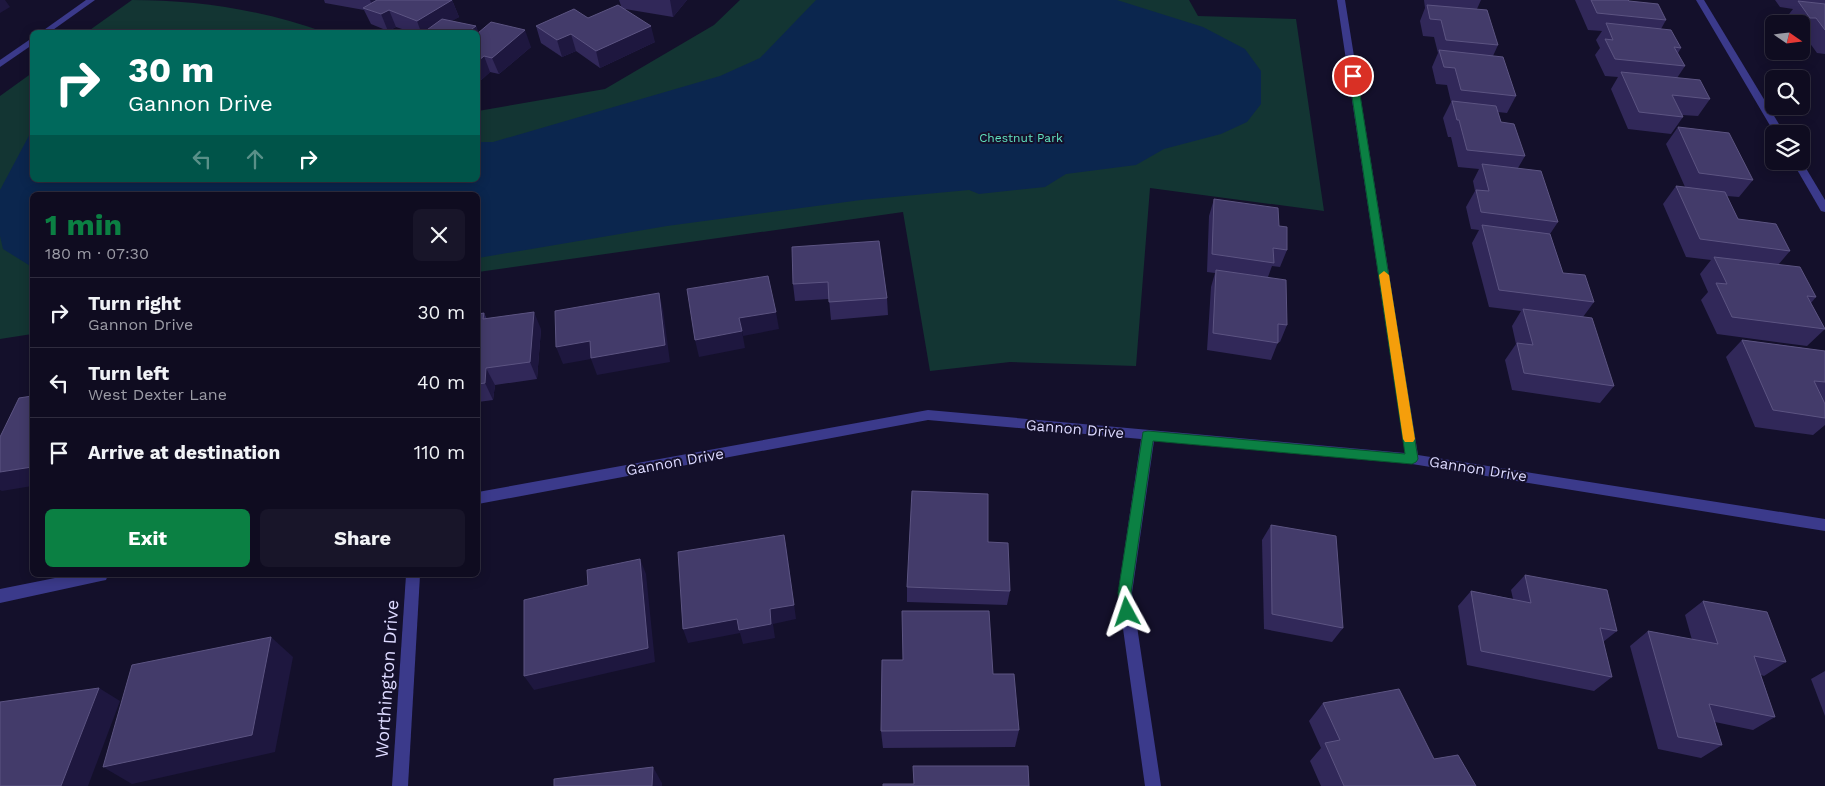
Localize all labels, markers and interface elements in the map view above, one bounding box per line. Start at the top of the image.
north arrow [1765,15,1810,60]
map controls [1765,15,1810,170]
text: 30 m [128,49,214,91]
icon: right [45,50,110,115]
pin [1332,55,1374,97]
icon: arrive [1339,62,1367,90]
button: search [1765,70,1810,115]
text: Gannon Drive [128,91,273,116]
button: layers [1765,125,1810,170]
park label: Chestnut Park [979,131,1063,145]
icon: left [188,145,216,173]
icon: ahead [241,145,269,173]
icon: right [294,145,322,173]
text: 1 min [45,207,122,242]
button: close [413,209,465,261]
text: 180 m · 07:30 [45,244,149,263]
text: Turn right [88,292,181,315]
icon: right [45,299,73,327]
text: 30 m [418,301,465,324]
text: Gannon Drive [88,315,193,334]
text: Turn left [88,362,169,385]
icon: left [45,369,73,397]
text: 40 m [417,371,465,394]
text: West Dexter Lane [88,385,227,404]
street label: Gannon Drive [1025,416,1125,442]
icon: arrive [45,439,73,467]
text: Arrive at destination [88,441,280,464]
text: 110 m [414,441,465,464]
street label: Gannon Drive [625,445,725,479]
street label: Gannon Drive [1428,452,1528,486]
button: Exit [45,509,250,567]
button: Share [260,509,465,567]
position arrow [1100,585,1152,637]
street label: Worthington Drive [370,599,403,759]

